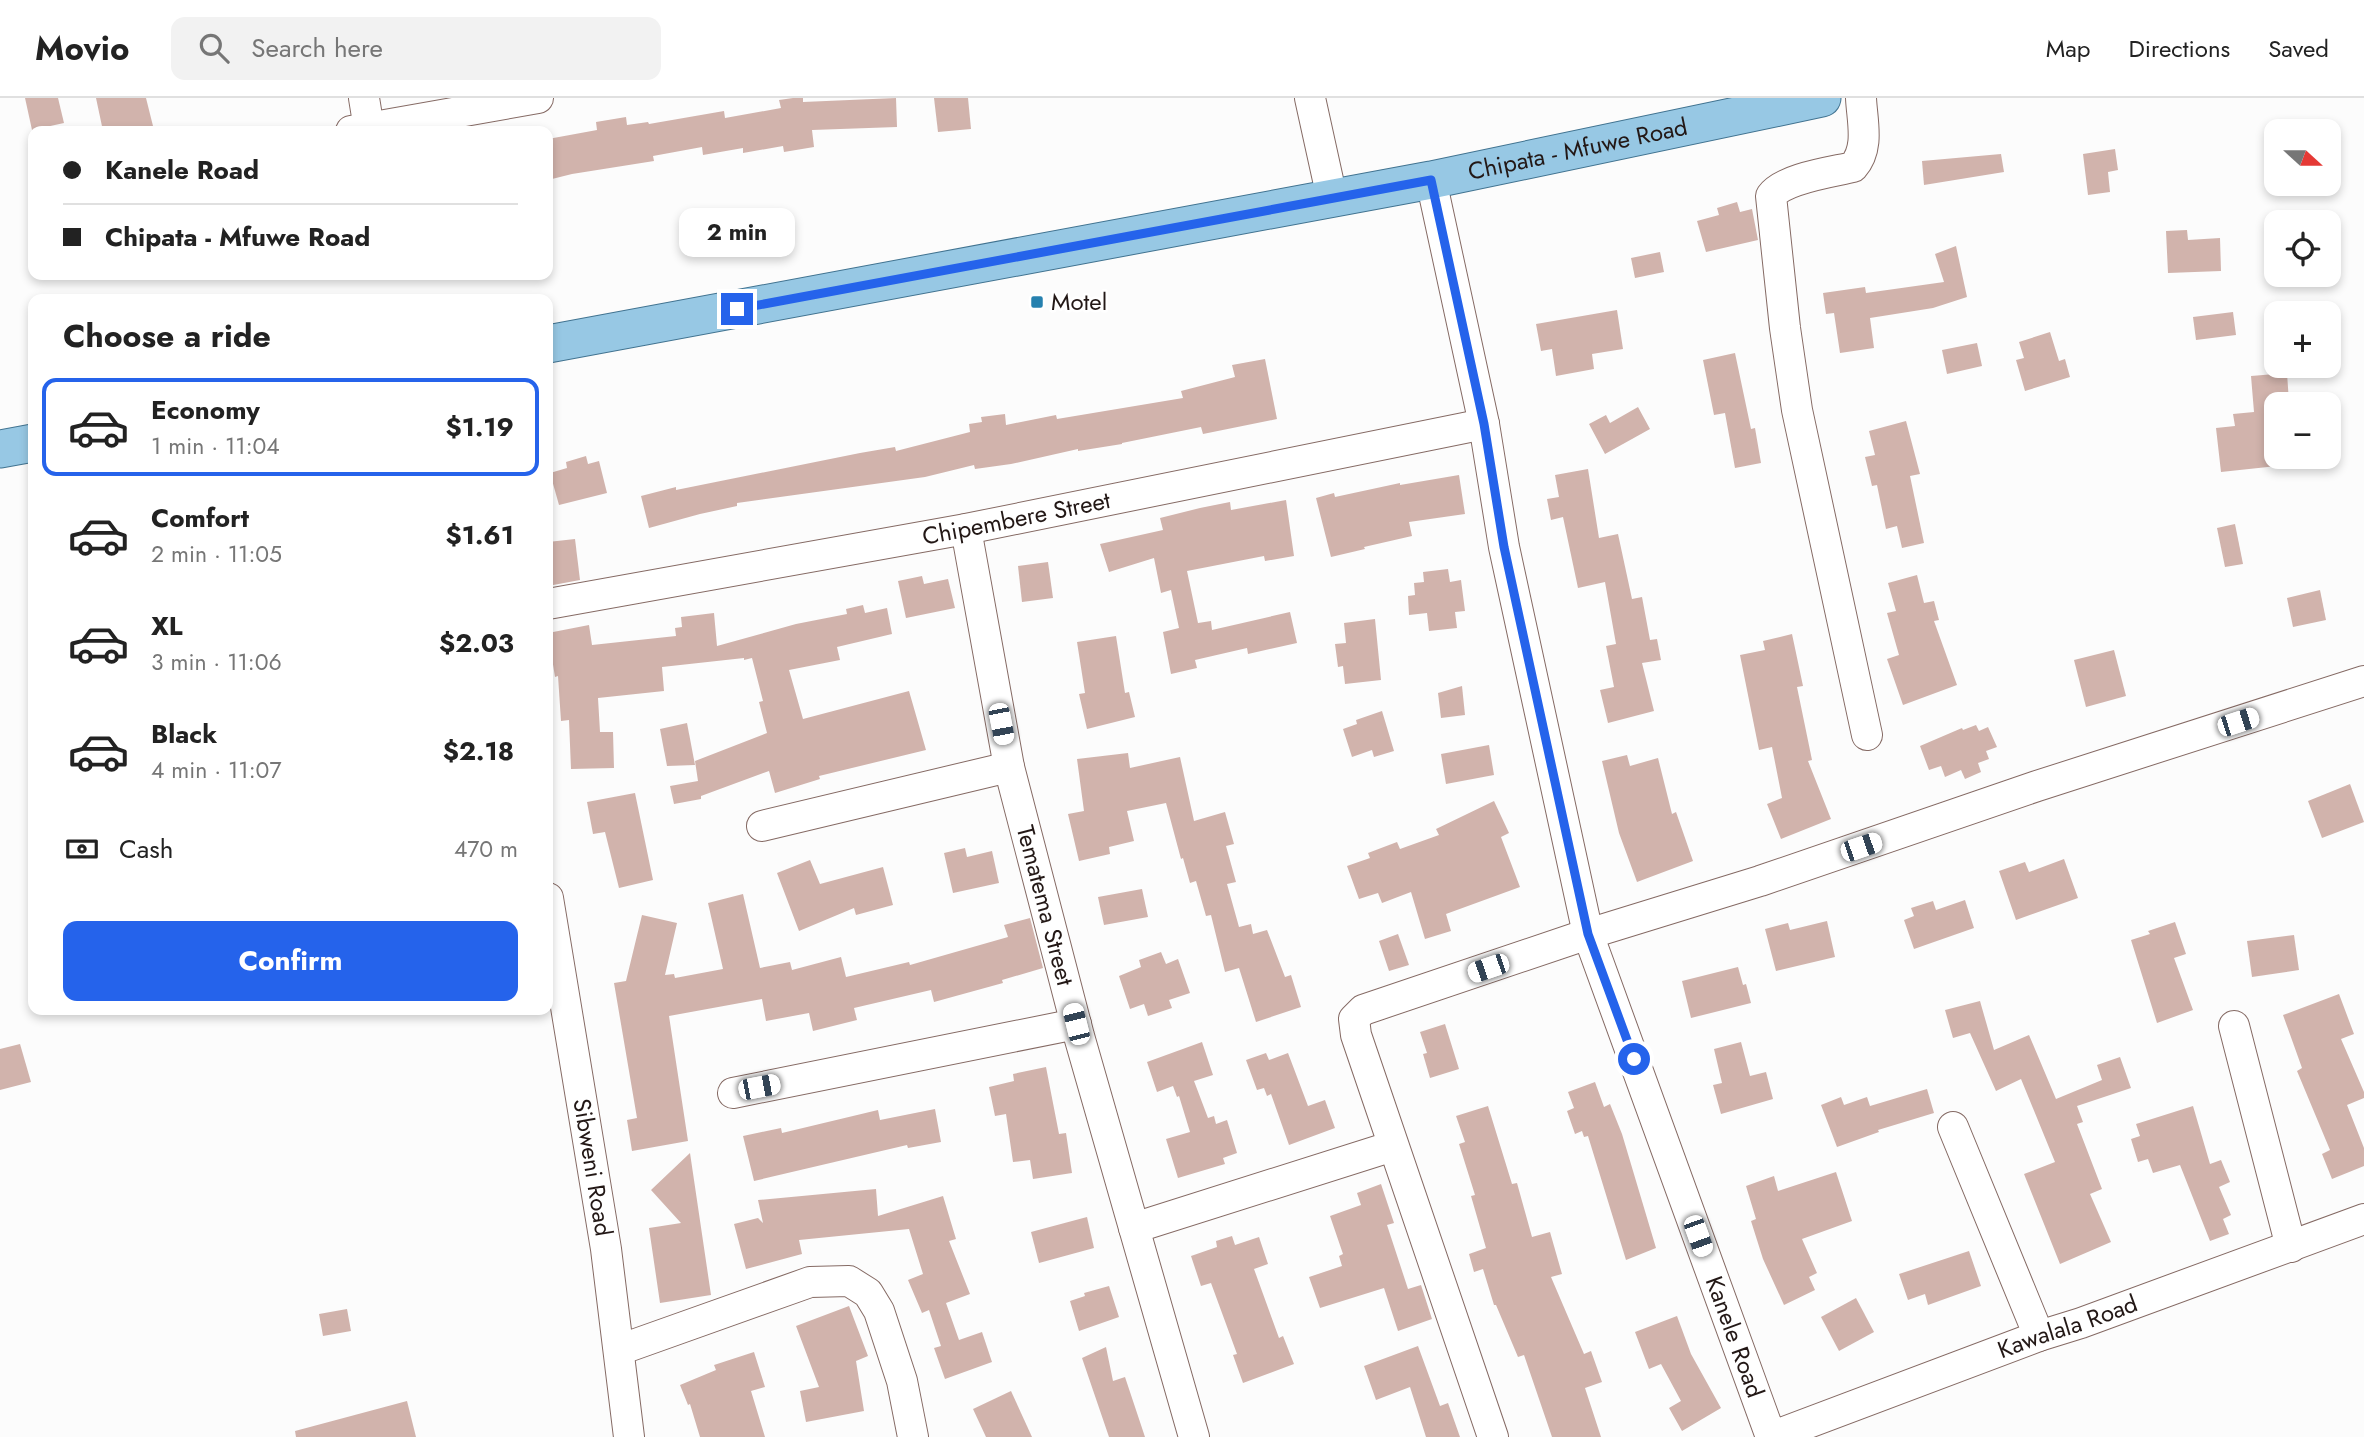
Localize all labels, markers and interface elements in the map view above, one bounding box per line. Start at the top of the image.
search box [171,17,661,80]
text: Movio [35,25,129,72]
icon: search [195,29,233,67]
text: Search here [251,29,383,67]
text: Map [2046,31,2091,66]
text: Directions [2129,31,2230,66]
text: Saved [2268,31,2329,66]
street label: Chipata - Mfuwe Road [1465,109,1691,189]
north arrow [2264,119,2342,196]
map controls [2264,119,2341,469]
text: Kanele Road [105,151,259,189]
callout: 2 min [679,208,795,256]
button: locate [2264,210,2341,287]
text: 2 min [707,215,767,249]
text: Chipata - Mfuwe Road [105,218,370,256]
place label: Motel [1051,284,1107,319]
route end [721,293,753,325]
marker: Motel [1029,294,1045,310]
button: + [2264,301,2341,378]
text: Choose a ride [63,313,271,359]
text: Economy [151,391,260,429]
button: − [2264,392,2341,469]
icon: car [67,396,130,459]
text: $1.19 [446,408,514,446]
text: 1 min · 11:04 [151,429,280,463]
street label: Chipembere Street [919,482,1113,554]
text: Comfort [151,499,249,537]
icon: car [67,504,130,567]
text: $1.61 [446,516,514,554]
text: 2 min · 11:05 [151,537,282,571]
text: XL [151,607,183,645]
icon: car [67,612,130,675]
text: $2.03 [439,624,514,662]
text: 3 min · 11:06 [151,645,282,679]
car [987,701,1016,747]
car [2215,706,2262,738]
text: Black [151,715,217,753]
icon: car [67,720,130,783]
text: $2.18 [443,732,514,770]
text: 4 min · 11:07 [151,753,281,787]
street label: Tematema Street [1008,821,1083,990]
icon: cash [63,830,101,868]
text: Cash [119,830,173,868]
car [1838,830,1885,864]
text: 470 m [454,832,518,866]
button: Confirm [63,921,518,1001]
car [1465,951,1512,985]
car [1061,1001,1092,1047]
route start [1618,1043,1650,1075]
car [737,1073,782,1101]
street label: Sibweni Road [564,1096,622,1239]
car [1681,1213,1716,1259]
street label: Kanele Road [1697,1271,1773,1402]
street label: Kawalala Road [1992,1286,2142,1367]

